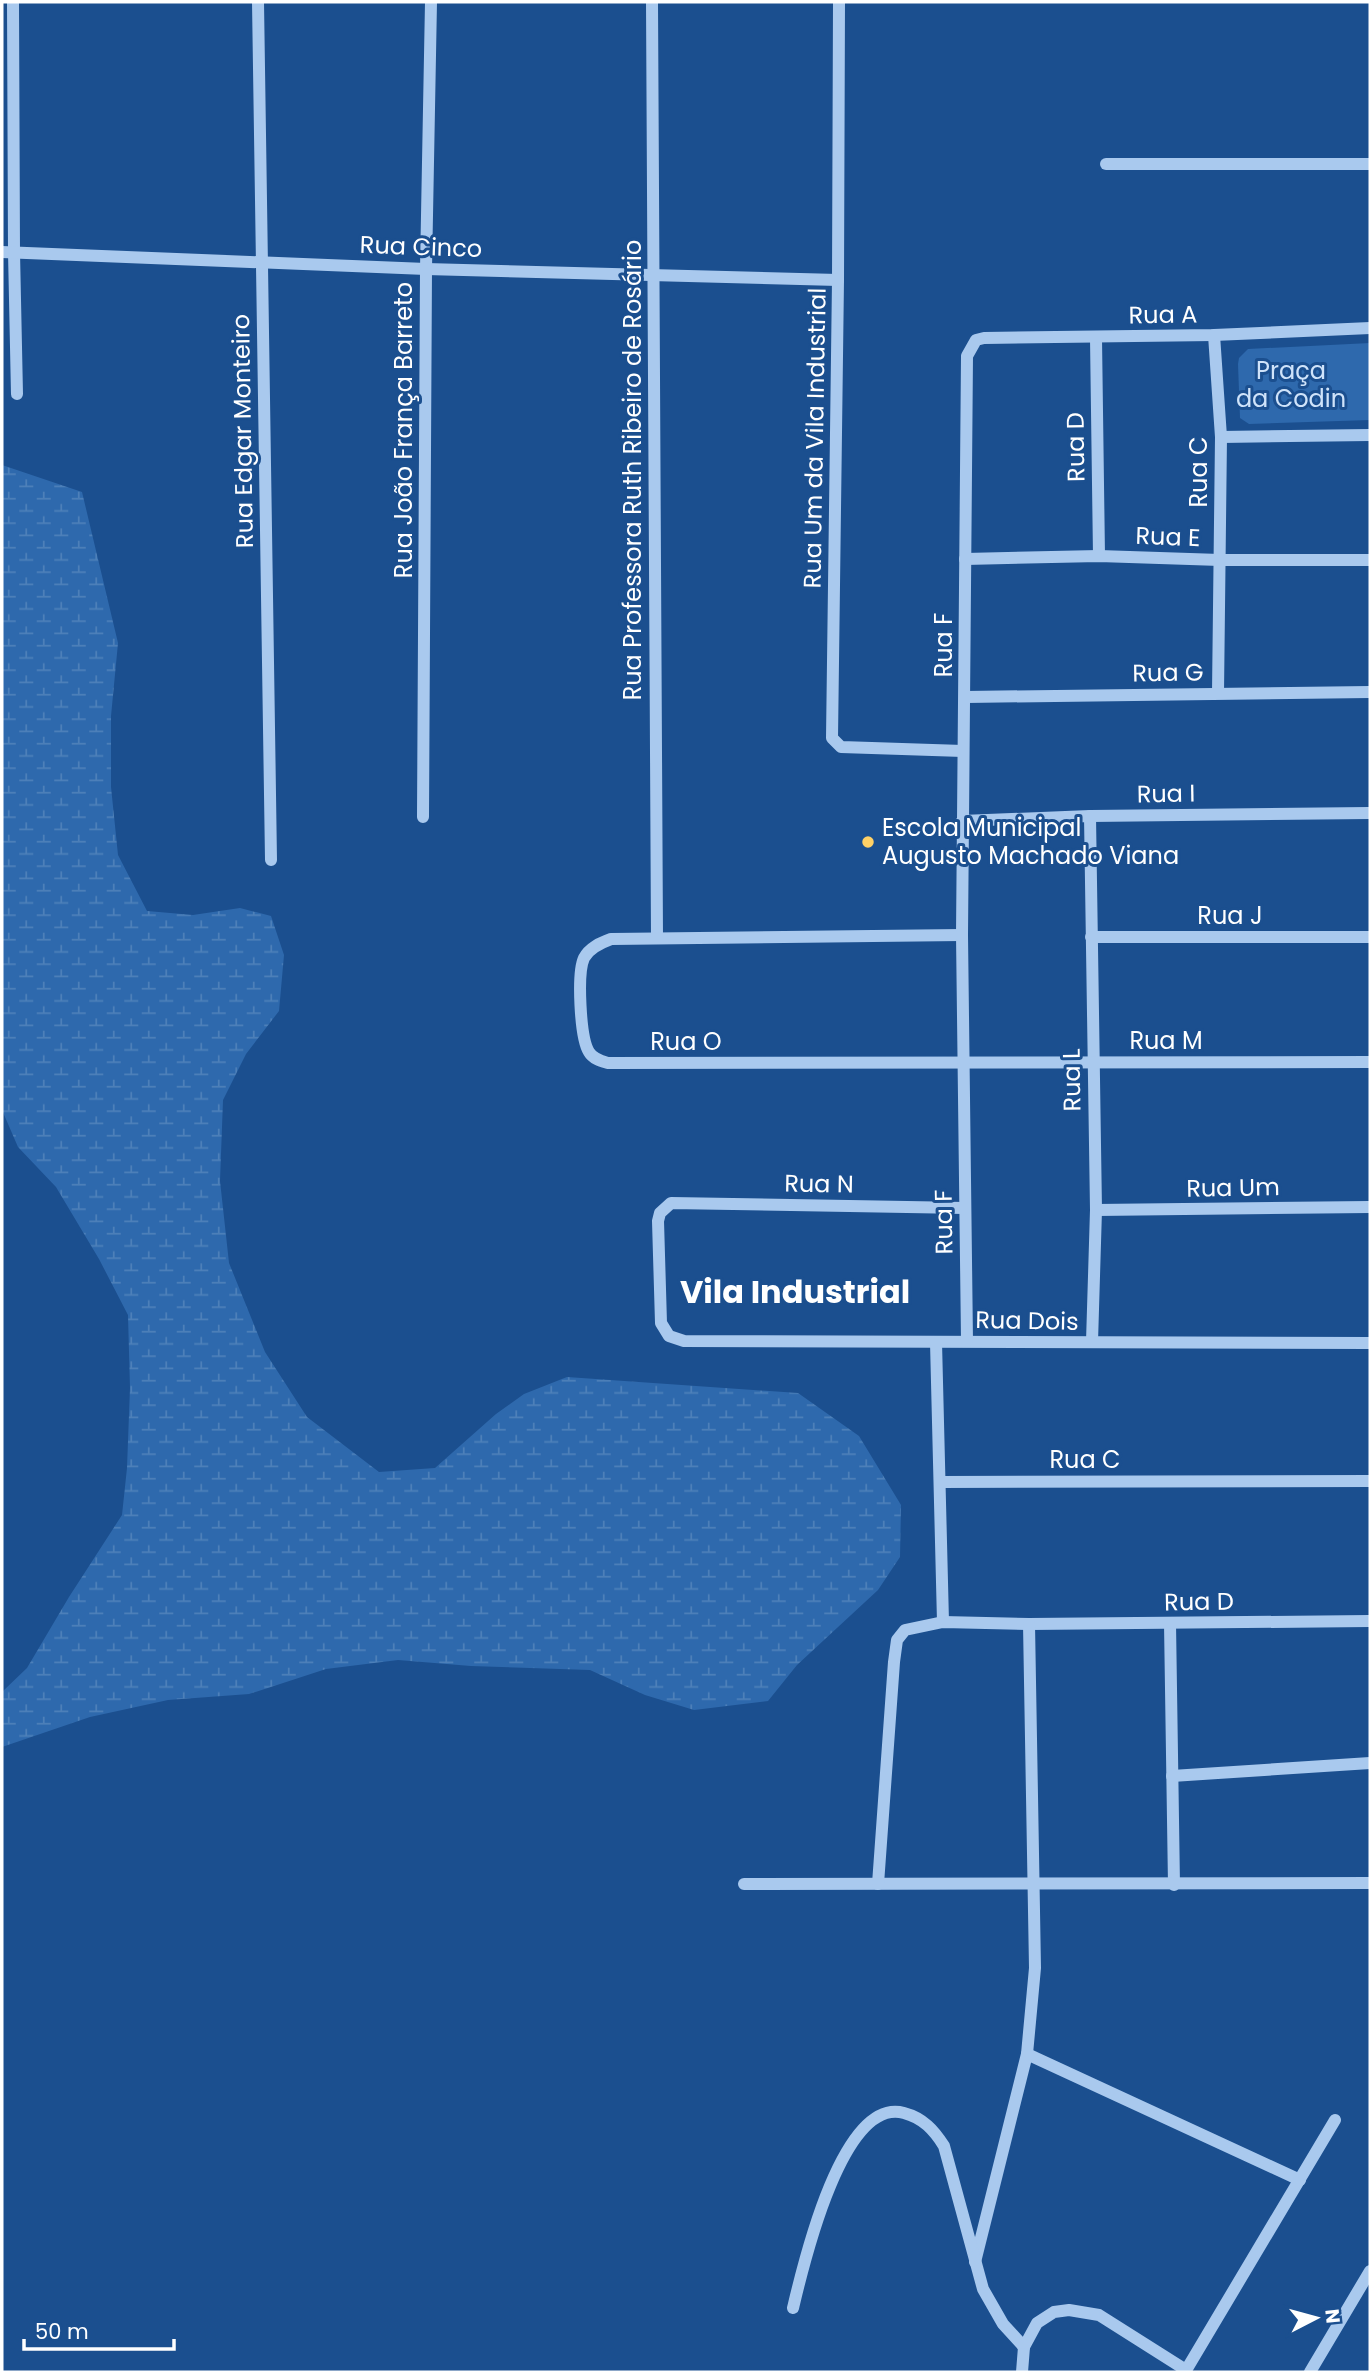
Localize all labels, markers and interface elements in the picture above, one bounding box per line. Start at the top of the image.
street label: Rua Cinco [359,228,483,265]
street label: Rua Professora Ruth Ribeiro de Rosário [616,240,649,700]
street label: Rua João França Barreto [387,282,420,578]
street label: Rua Um da Vila Industrial [795,287,834,589]
street label: Rua A [1128,297,1198,332]
street label: Rua Edgar Monteiro [224,314,261,548]
park label: Praça da Codin [1236,354,1346,415]
street label: Rua D [1058,412,1093,482]
street label: Rua C [1182,436,1215,508]
street label: Rua E [1135,519,1201,554]
street label: Rua F [927,613,960,677]
street label: Rua G [1132,655,1204,690]
street label: Rua I [1136,776,1196,811]
place label: Escola Municipal Augusto Machado Viana [882,811,1179,872]
marker: Escola Municipal Augusto Machado Viana [860,834,876,850]
street label: Rua J [1197,899,1263,932]
street label: Rua M [1129,1024,1203,1057]
street label: Rua O [650,1025,722,1058]
street label: Rua L [1054,1048,1089,1112]
street label: Rua N [784,1166,854,1201]
street label: Rua Um [1186,1170,1280,1205]
street label: Rua F [926,1189,961,1255]
district label: Vila Industrial [680,1269,910,1314]
street label: Rua Dois [975,1303,1079,1338]
street label: Rua C [1049,1443,1121,1476]
street label: Rua D [1164,1584,1234,1619]
north arrow [1281,2283,1351,2353]
scale bar [24,2308,175,2352]
text: N [1318,2308,1347,2325]
text: 50 m [35,2317,89,2346]

